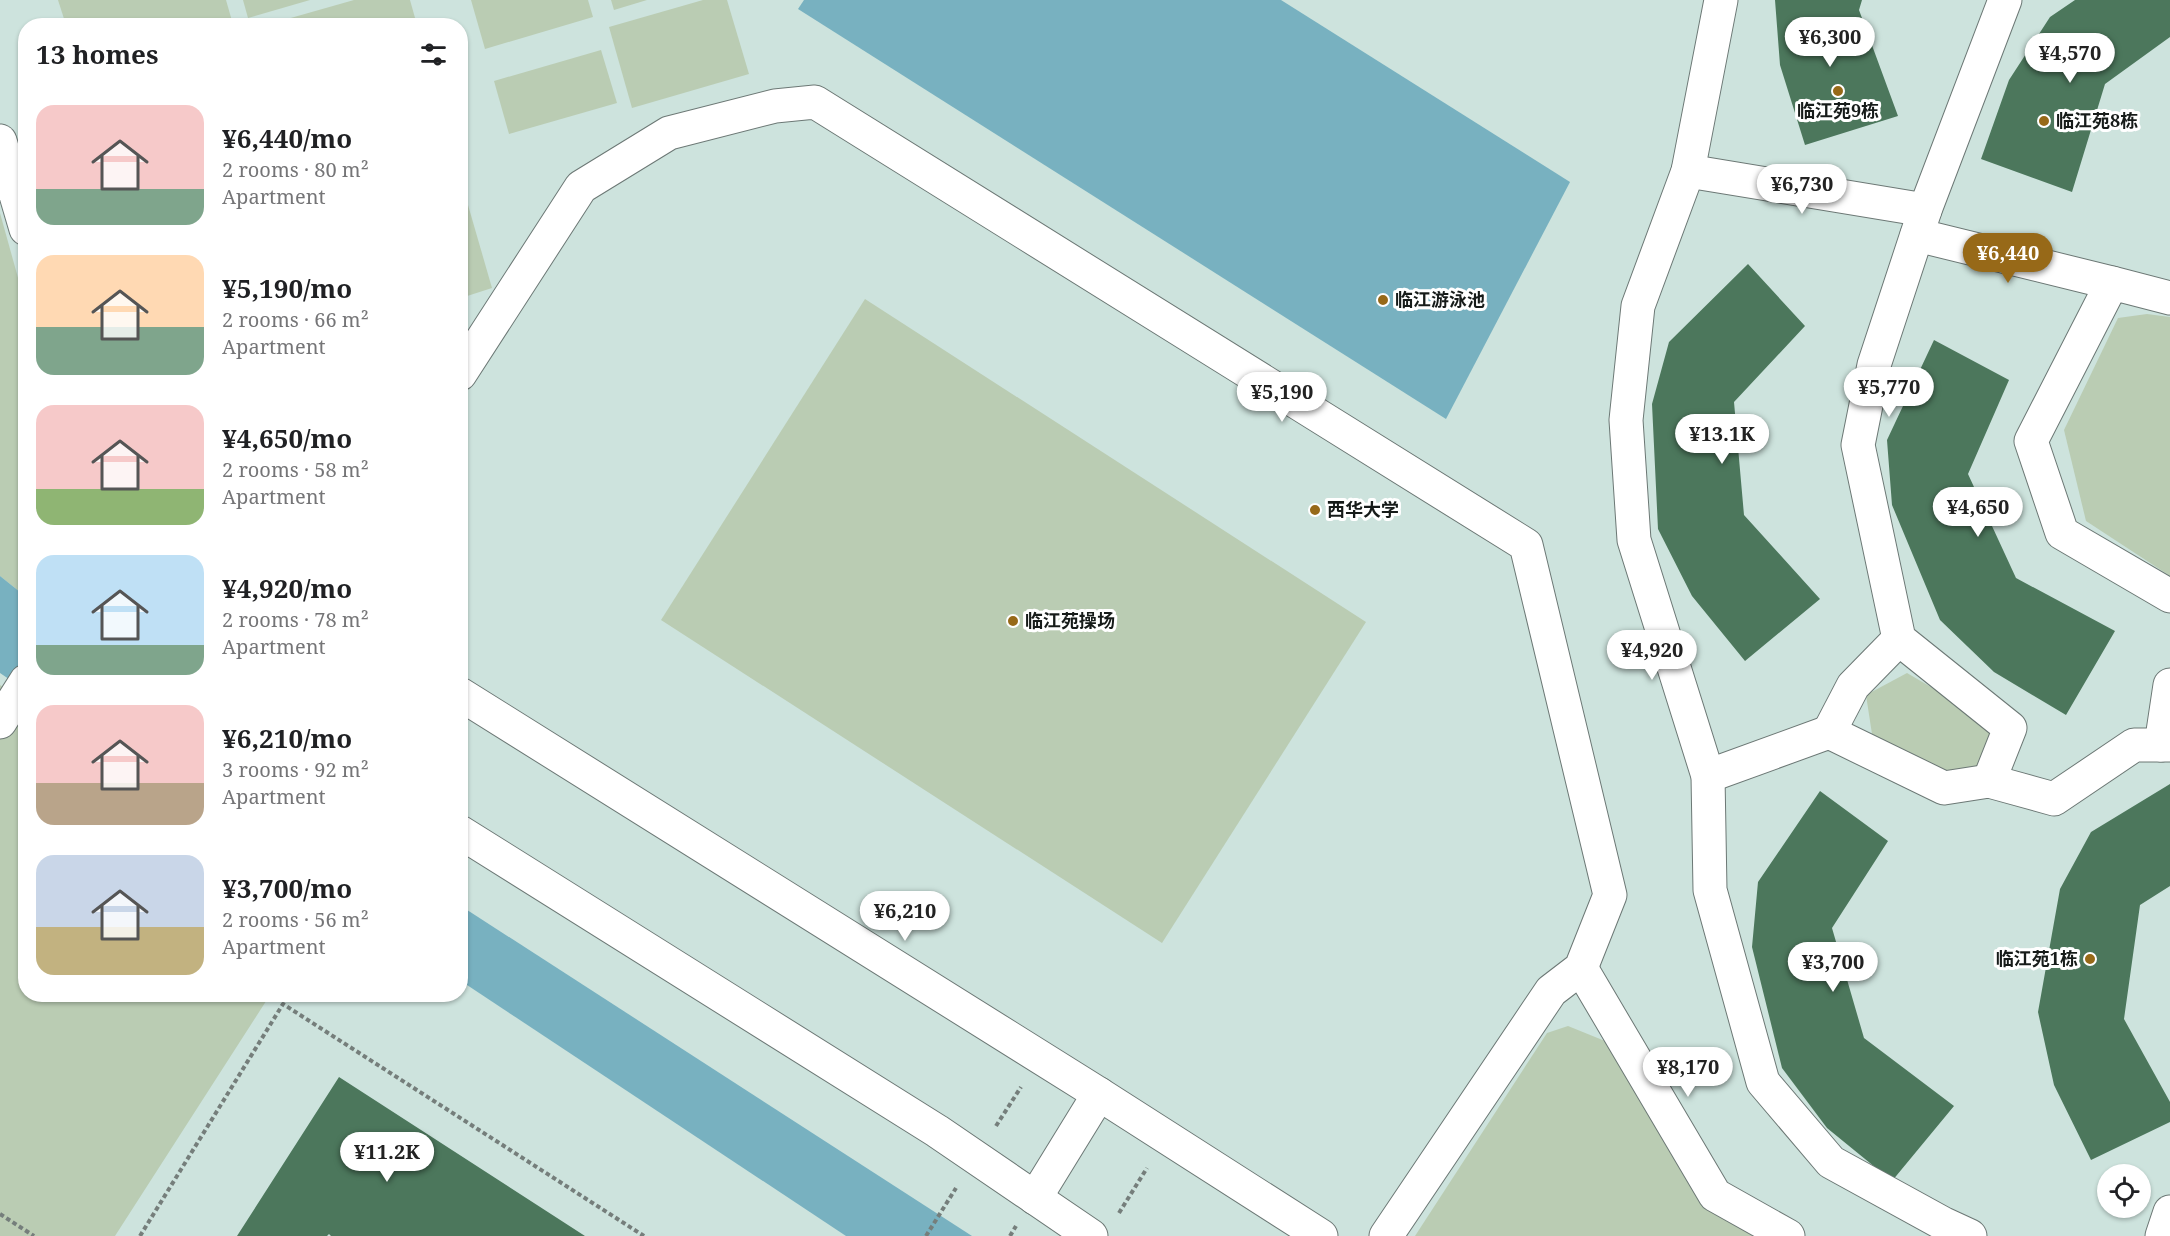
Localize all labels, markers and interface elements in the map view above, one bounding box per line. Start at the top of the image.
pin: ¥6,300 [1781,17,1879,68]
text: ¥6,300 [1799,23,1861,50]
pin: ¥4,570 [2021,33,2119,84]
text: 13 homes [36,36,158,72]
icon: filters [417,38,450,71]
text: ¥4,570 [2039,39,2101,66]
marker: 临江苑9栋 [1831,84,1845,98]
place label: 临江苑9栋 [1797,98,1879,122]
place label: 临江苑8栋 [2056,108,2138,132]
marker: 临江苑8栋 [2037,114,2051,128]
text: ¥6,440/mo [222,120,352,156]
icon: home [84,129,156,201]
text: 2 rooms · 80 m² [222,156,369,183]
pin: ¥6,730 [1753,164,1851,215]
text: ¥6,730 [1771,170,1833,197]
text: Apartment [222,183,326,210]
pin: ¥6,440 [1959,233,2057,284]
text: ¥6,440 [1977,239,2039,266]
text: ¥5,190/mo [222,270,352,306]
icon: home [84,279,156,351]
place label: 临江游泳池 [1395,287,1485,311]
marker: 临江游泳池 [1376,293,1390,307]
text: 2 rooms · 66 m² [222,306,369,333]
text: Apartment [222,333,326,360]
pin: ¥5,770 [1840,367,1938,418]
pin: ¥5,190 [1233,372,1331,423]
text: ¥5,770 [1858,373,1920,400]
text: ¥5,190 [1251,378,1313,405]
pin: ¥13.1K [1673,414,1771,465]
text: ¥4,650/mo [222,420,352,456]
text: ¥13.1K [1689,420,1755,447]
icon: home [84,429,156,501]
text: 2 rooms · 58 m² [222,456,369,483]
text: Apartment [222,483,326,510]
pin: ¥4,650 [1929,487,2027,538]
text: ¥4,650 [1947,493,2009,520]
place label: 西华大学 [1327,497,1399,521]
marker: 西华大学 [1308,503,1322,517]
text: ¥4,920/mo [222,570,352,606]
icon: home [84,579,156,651]
text: 2 rooms · 78 m² [222,606,369,633]
place label: 临江苑操场 [1025,608,1115,632]
marker: 临江苑操场 [1006,614,1020,628]
pin: ¥4,920 [1603,630,1701,681]
text: Apartment [222,633,326,660]
text: ¥4,920 [1621,636,1683,663]
text: ¥6,210/mo [222,720,352,756]
icon: home [84,729,156,801]
text: 3 rooms · 92 m² [222,756,369,783]
text: Apartment [222,783,326,810]
text: ¥3,700/mo [222,870,352,906]
icon: home [84,879,156,951]
pin: ¥6,210 [856,891,954,942]
text: ¥6,210 [874,897,936,924]
text: 2 rooms · 56 m² [222,906,369,933]
text: Apartment [222,933,326,960]
pin: ¥3,700 [1784,942,1882,993]
place label: 临江苑1栋 [1996,946,2078,970]
text: ¥3,700 [1802,948,1864,975]
marker: 临江苑1栋 [2083,952,2097,966]
pin: ¥8,170 [1639,1047,1737,1098]
text: ¥8,170 [1657,1053,1719,1080]
pin: ¥11.2K [338,1132,436,1183]
text: ¥11.2K [354,1138,420,1165]
map controls [2097,1164,2151,1218]
button: locate [2097,1164,2151,1218]

